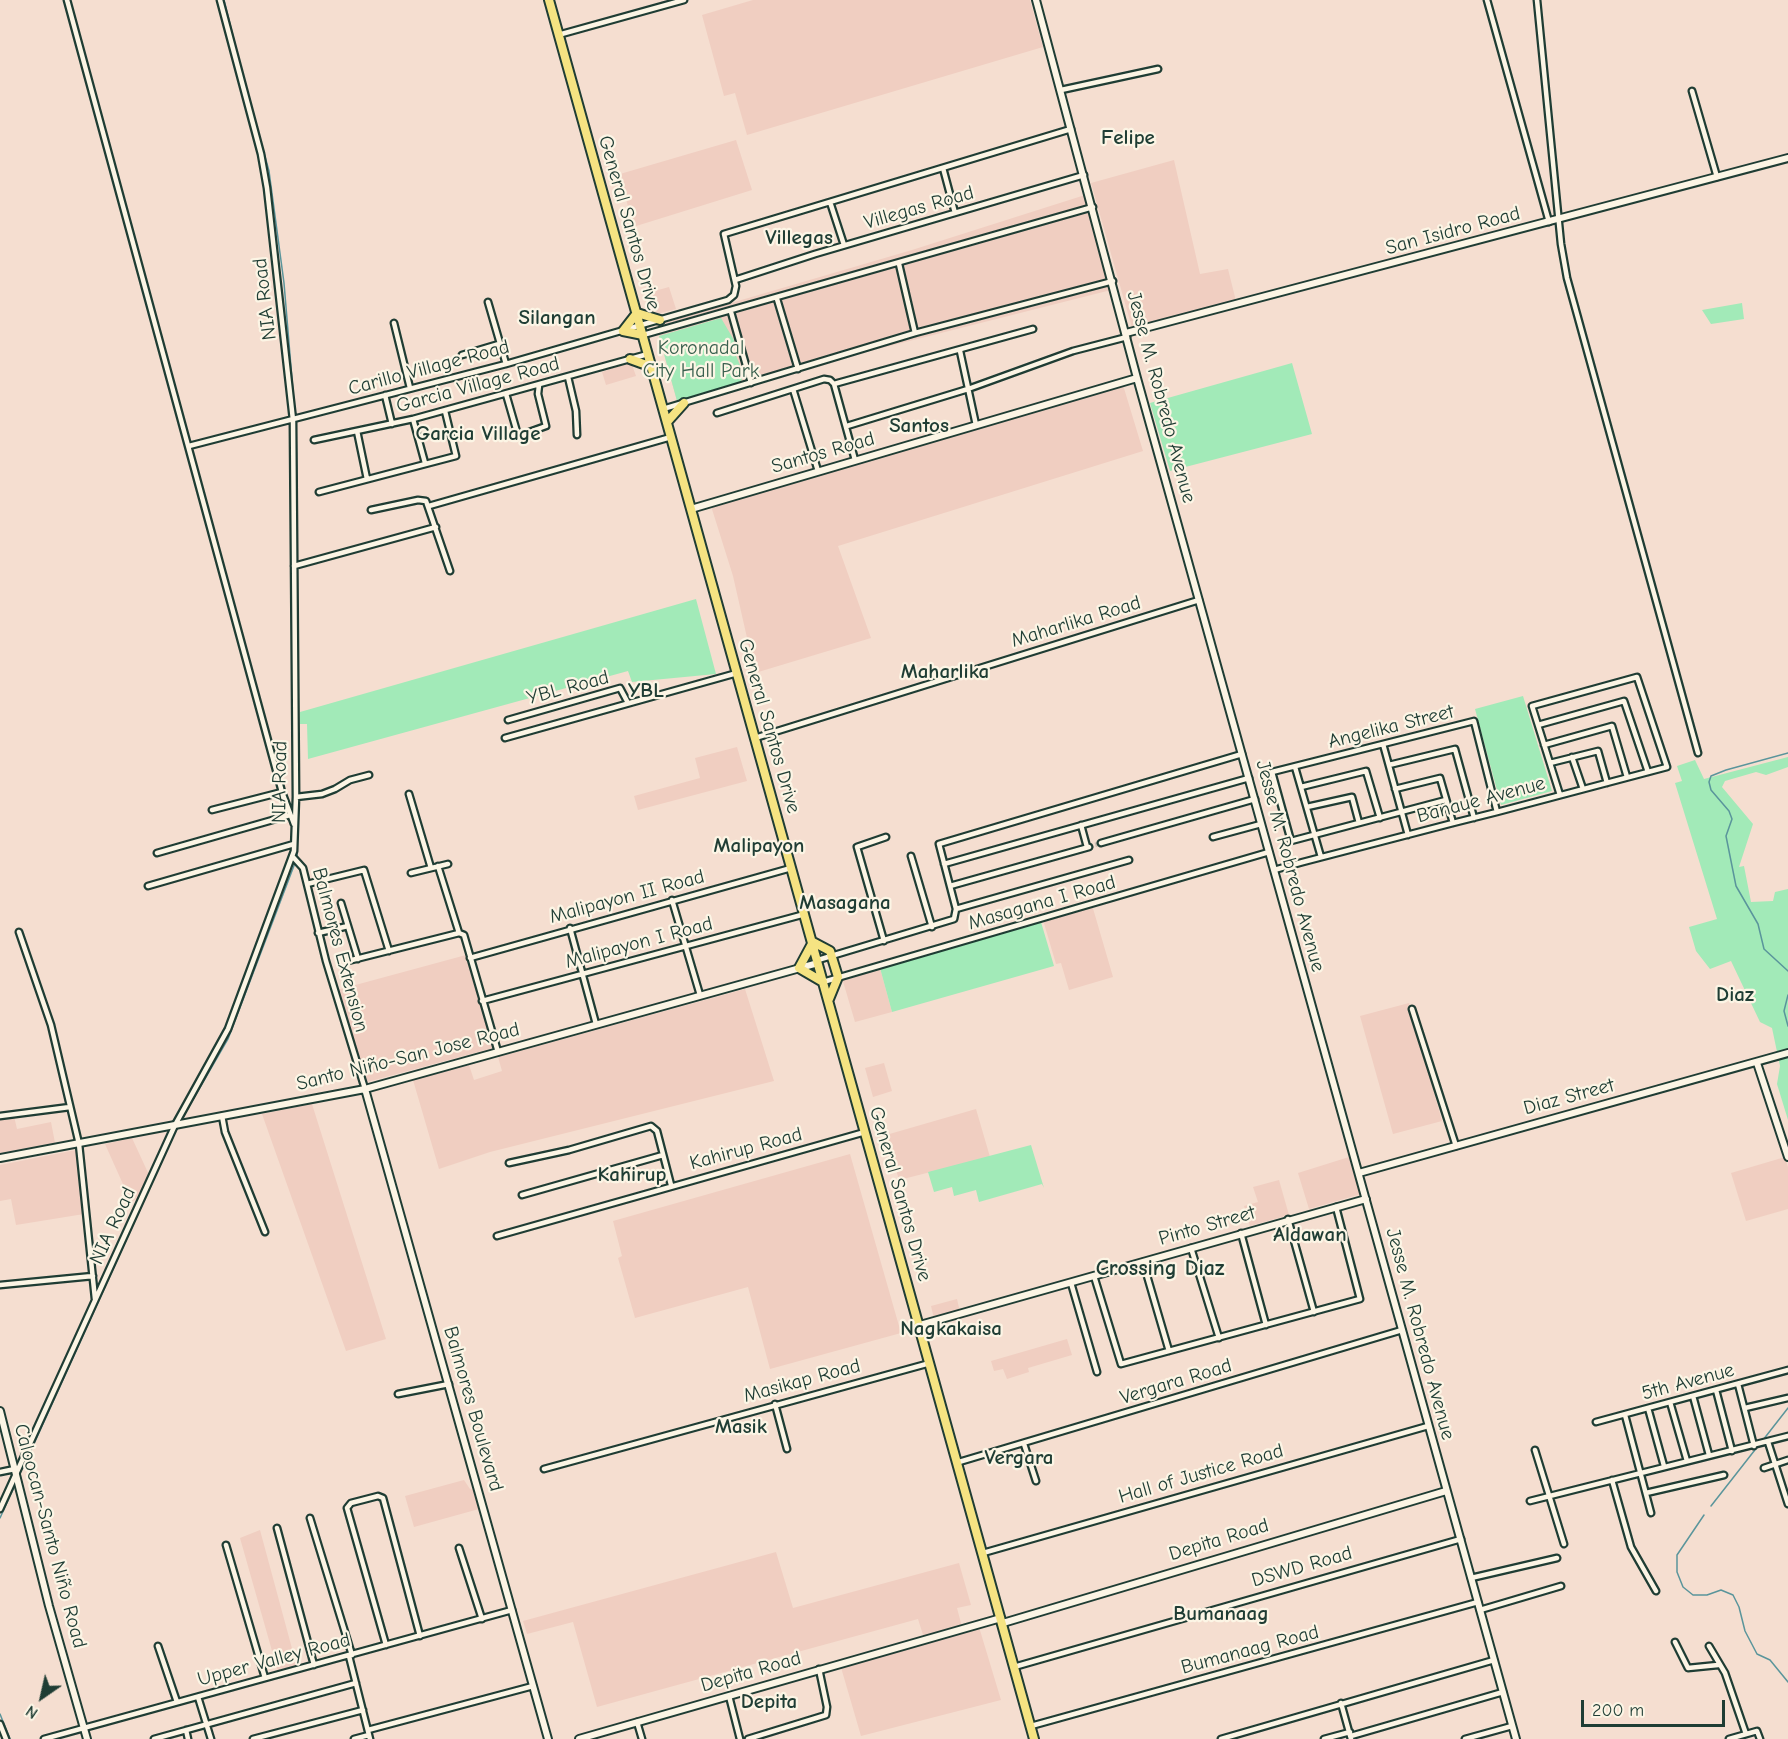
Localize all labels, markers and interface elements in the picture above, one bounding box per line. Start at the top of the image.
district label: Felipe [1101,125,1155,151]
street label: General Santos Drive [593,133,665,313]
street label: Villegas Road [861,181,977,235]
street label: San Isidro Road [1383,201,1523,261]
district label: Villegas [765,225,833,251]
street label: NIA Road [248,257,282,341]
street label: Jesse M. Robredo Avenue [1121,288,1201,506]
district label: Silangan [518,305,596,331]
street label: Carillo Village Road [346,335,512,401]
park label: Koronadal City Hall Park [643,336,759,383]
street label: Garcia Village Road [394,352,562,418]
district label: Santos [889,413,949,439]
district label: Garcia Village [415,421,541,447]
street label: Santos Road [769,427,877,479]
street label: Maharlika Road [1008,591,1144,653]
street label: General Santos Drive [733,636,805,816]
district label: Maharlika [901,659,989,685]
street label: YBL Road [524,666,612,710]
district label: YBL [628,678,664,704]
street label: Angelika Street [1326,700,1456,754]
street label: NIA Road [267,741,293,823]
street label: Jesse M. Robredo Avenue [1250,757,1330,975]
street label: Banaue Avenue [1414,771,1548,829]
district label: Malipayon [714,833,804,859]
street label: Balmores Extension [307,865,373,1035]
street label: Malipayon II Road [547,865,707,929]
street label: Masagana I Road [965,870,1119,936]
district label: Masagana [799,890,891,916]
street label: Malipayon I Road [563,912,715,974]
district label: Diaz [1716,982,1754,1008]
street label: Santo Niño-San Jose Road [294,1018,522,1096]
street label: Diaz Street [1521,1073,1617,1121]
street label: General Santos Drive [864,1104,936,1284]
street label: Kahirup Road [687,1122,805,1176]
district label: Kahirup [598,1162,666,1188]
street label: NIA Road [85,1184,141,1268]
street label: Pinto Street [1156,1201,1258,1251]
district label: Aldawan [1273,1222,1347,1248]
street label: Jesse M. Robredo Avenue [1380,1225,1460,1443]
district label: Crossing Diaz [1096,1256,1224,1282]
district label: Nagkakaisa [900,1316,1002,1342]
street label: Balmores Boulevard [438,1324,508,1494]
street label: Masikap Road [741,1354,863,1408]
street label: Vergara Road [1117,1354,1235,1410]
street label: 5th Avenue [1639,1358,1737,1406]
district label: Masik [715,1414,767,1440]
street label: Caloocan-Santo Niño Road [8,1421,92,1651]
street label: Hall of Justice Road [1116,1439,1286,1509]
district label: Vergara [985,1445,1053,1471]
street label: Depita Road [1166,1513,1272,1567]
street label: DSWD Road [1249,1541,1355,1593]
district label: Bumanaag [1173,1601,1269,1627]
street label: Bumanaag Road [1178,1620,1322,1680]
street label: Upper Valley Road [195,1628,353,1692]
street label: Depita Road [698,1646,804,1698]
north arrow [12,1667,72,1727]
scale bar [1584,1688,1728,1726]
district label: Depita [741,1689,797,1715]
text: 200 m [1592,1700,1644,1721]
text: N [23,1702,41,1722]

